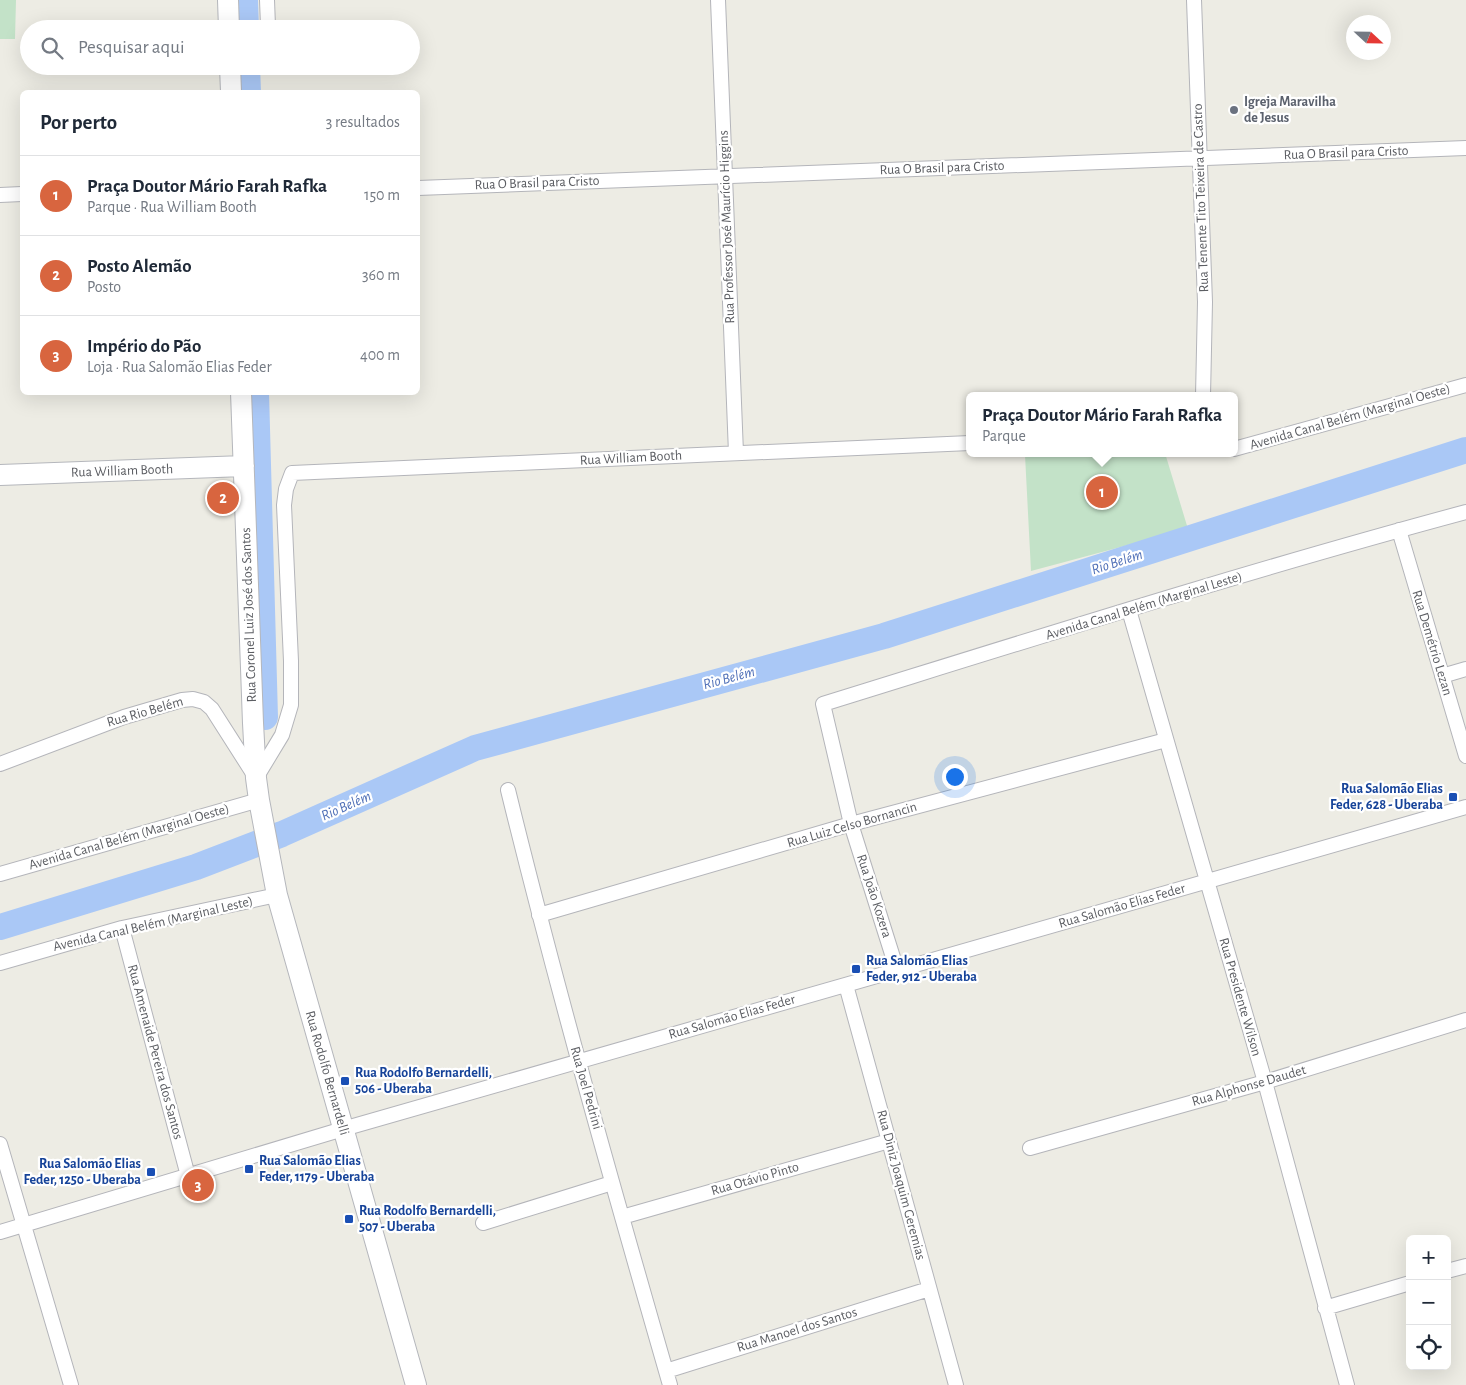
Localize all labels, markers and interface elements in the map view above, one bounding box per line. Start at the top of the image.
north arrow [1346,15,1391,60]
search box [20,20,420,75]
icon: search [38,34,66,62]
text: Pesquisar aqui [78,38,184,57]
place label: Igreja Maravilha de Jesus [1244,95,1336,125]
street label: Rua Tenente Tito Teixeira de Castro [1191,103,1211,293]
marker: Igreja Maravilha de Jesus [1228,104,1240,116]
text: Por perto [40,112,117,133]
text: 3 resultados [326,114,400,130]
street label: Rua Professor José Maurício Higgins [717,130,737,324]
street label: Rua O Brasil para Cristo [1283,144,1409,162]
street label: Rua O Brasil para Cristo [879,159,1005,177]
street label: Rua O Brasil para Cristo [474,174,600,192]
text: Praça Doutor Mário Farah Rafka [87,177,327,196]
text: 1 [53,187,59,203]
text: 150 m [364,187,400,203]
text: Parque · Rua William Booth [87,199,257,215]
text: Posto Alemão [87,257,192,276]
text: 2 [52,267,60,283]
text: 360 m [362,267,400,283]
text: Posto [87,279,121,295]
text: Império do Pão [87,337,201,356]
text: 3 [53,347,59,363]
text: 400 m [360,347,400,363]
text: Loja · Rua Salomão Elias Feder [87,359,272,375]
street label: Avenida Canal Belém (Marginal Oeste) [1248,382,1452,452]
popup [966,392,1238,457]
text: Praça Doutor Mário Farah Rafka [982,406,1222,425]
text: Parque [982,428,1026,444]
street label: Rua William Booth [580,448,682,468]
street label: Rua William Booth [71,462,173,480]
pin: 1 [1086,473,1118,511]
pin: 2 [207,479,239,517]
street label: Rua Coronel Luiz José dos Santos [239,527,259,703]
water label: Rio Belém [1090,547,1144,577]
street label: Avenida Canal Belém (Marginal Leste) [1044,569,1244,643]
street label: Rua Demétrio Lezan [1409,589,1455,697]
water label: Rio Belém [702,664,756,692]
street label: Rua Rio Belém [105,694,185,730]
your location [942,764,968,790]
place label: Rua Salomão Elias Feder, 628 - Uberaba [1330,782,1443,812]
water label: Rio Belém [319,788,373,824]
marker: Rua Salomão Elias Feder, 628 - Uberaba [1447,791,1459,803]
street label: Rua Luiz Celso Bornancin [785,800,919,850]
street label: Avenida Canal Belém (Marginal Oeste) [27,802,231,872]
street label: Rua João Kozera [854,853,894,940]
street label: Rua Salomão Elias Feder [1057,881,1187,931]
street label: Avenida Canal Belém (Marginal Leste) [52,894,254,954]
street label: Rua Presidente Wilson [1216,936,1264,1058]
place label: Rua Salomão Elias Feder, 912 - Uberaba [866,954,977,984]
street label: Rua Amenaide Pereira dos Santos [125,963,185,1141]
marker: Rua Salomão Elias Feder, 912 - Uberaba [850,963,862,975]
street label: Rua Salomão Elias Feder [667,992,797,1042]
street label: Rua Rodolfo Bernardelli [303,1009,351,1137]
street label: Rua Joel Pedrini [567,1045,605,1131]
street label: Rua Alphonse Daudet [1190,1063,1308,1109]
place label: Rua Rodolfo Bernardelli, 506 - Uberaba [355,1066,492,1096]
marker: Rua Rodolfo Bernardelli, 506 - Uberaba [339,1075,351,1087]
street label: Rua Diniz Joaquim Geremias [874,1108,928,1262]
place label: Rua Salomão Elias Feder, 1179 - Uberaba [259,1154,375,1184]
place label: Rua Salomão Elias Feder, 1250 - Uberaba [23,1157,141,1187]
street label: Rua Otávio Pinto [710,1160,801,1198]
marker: Rua Salomão Elias Feder, 1179 - Uberaba [243,1163,255,1175]
marker: Rua Salomão Elias Feder, 1250 - Uberaba [145,1166,157,1178]
pin: 3 [182,1166,214,1204]
place label: Rua Rodolfo Bernardelli, 507 - Uberaba [359,1204,496,1234]
marker: Rua Rodolfo Bernardelli, 507 - Uberaba [343,1213,355,1225]
map controls [1406,1235,1451,1370]
button: + [1406,1235,1451,1280]
button: − [1406,1280,1451,1325]
street label: Rua Manoel dos Santos [735,1305,859,1355]
button: locate [1406,1325,1451,1370]

